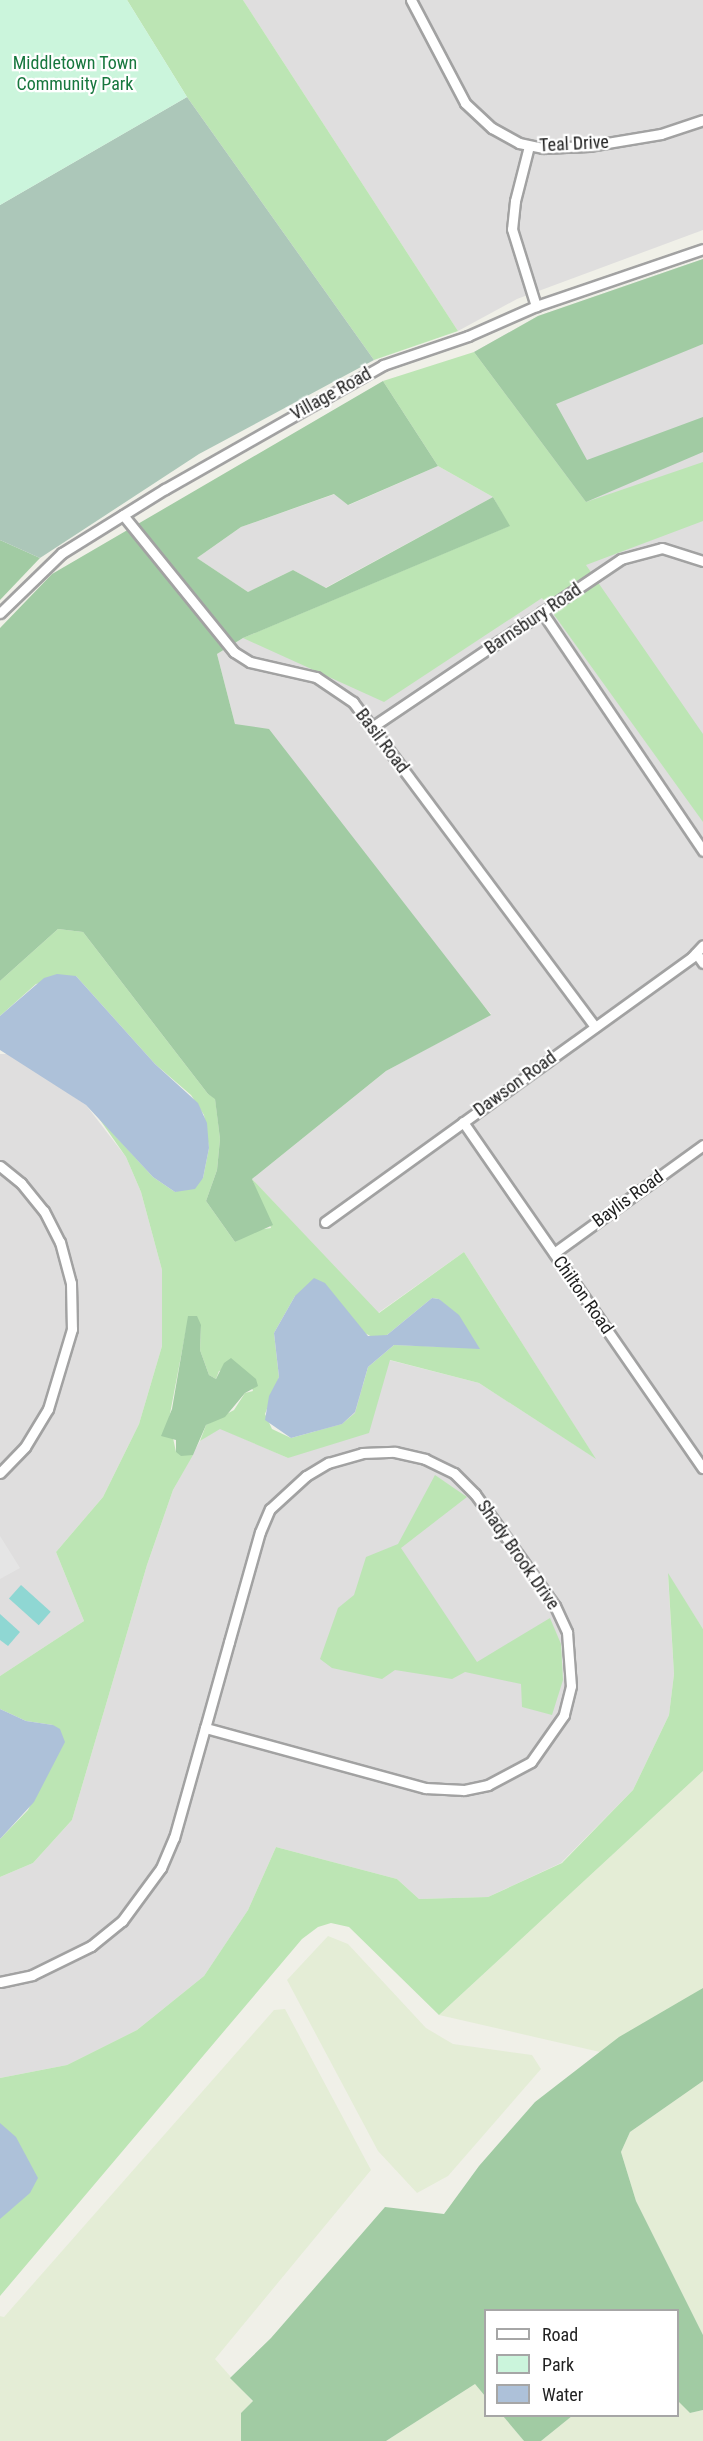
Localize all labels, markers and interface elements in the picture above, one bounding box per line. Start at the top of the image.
park label: Middletown Town Community Park [13,53,137,96]
street label: Teal Drive [539,131,609,157]
street label: Village Road [287,363,375,425]
street label: Barnsbury Road [481,579,585,659]
street label: Basil Road [351,704,413,778]
street label: Dawson Road [469,1047,561,1121]
street label: Baylis Road [588,1166,668,1232]
street label: Chilton Road [548,1252,618,1338]
street label: Shady Brook Drive [472,1496,564,1614]
legend [484,2309,679,2417]
text: Road [542,2324,578,2345]
text: Park [542,2354,574,2375]
text: Water [542,2384,583,2405]

